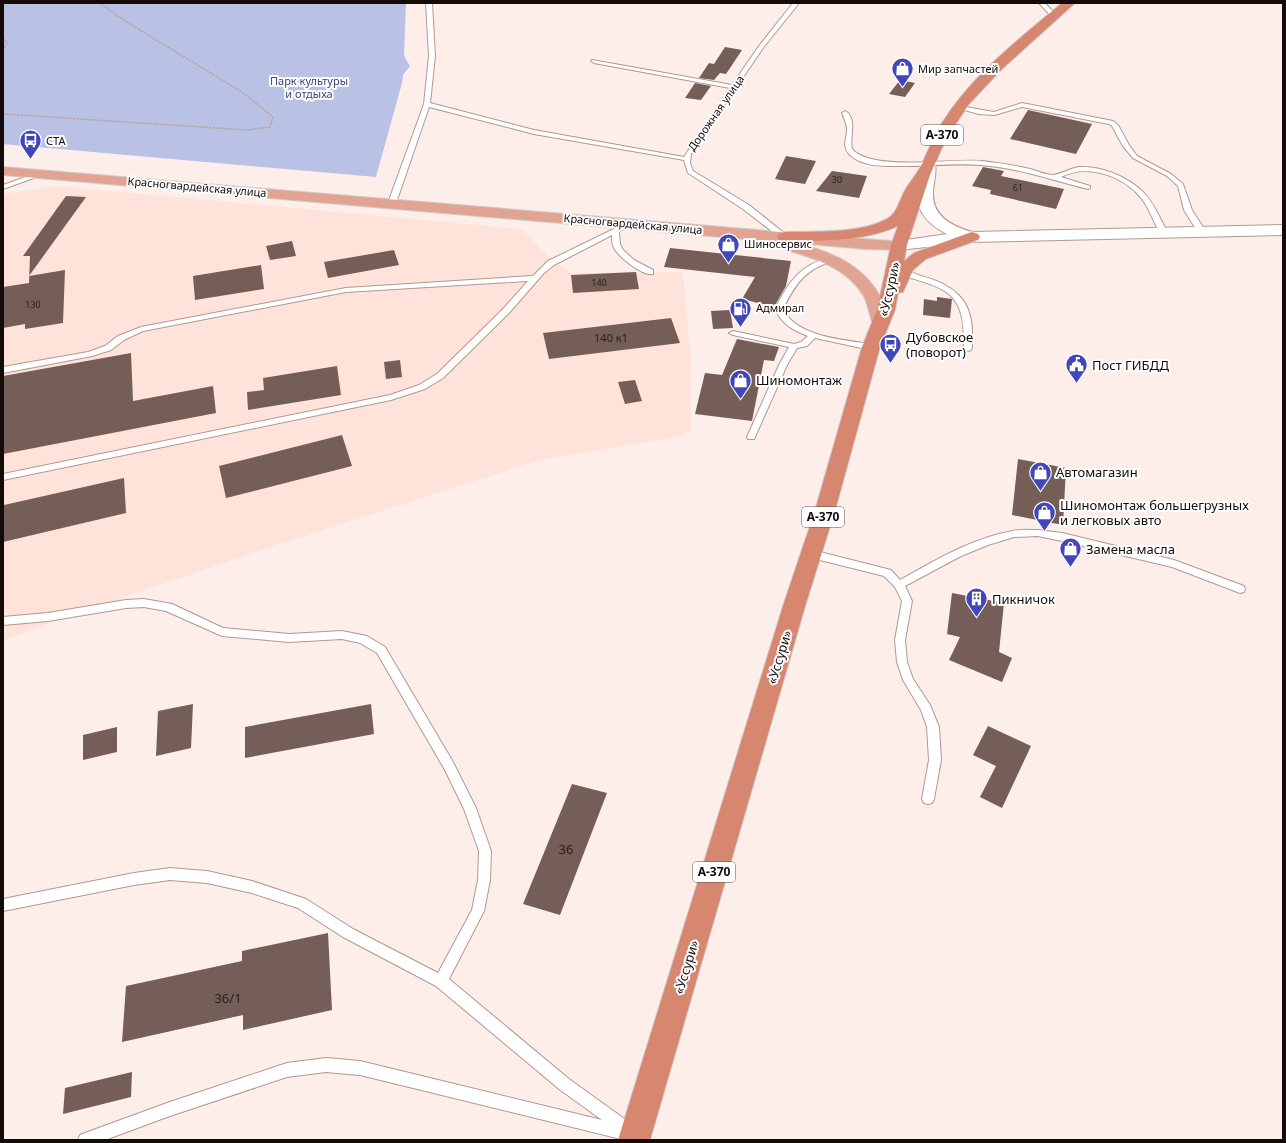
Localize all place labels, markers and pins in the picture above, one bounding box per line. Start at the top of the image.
shop icon: Мир запчастей [889,56,915,89]
place label: Мир запчастей [918,61,998,76]
bus stop icon: СТА [17,128,43,161]
place label: СТА [46,133,66,148]
shop icon: Шиносервис [715,231,741,264]
place label: Шиносервис [744,236,812,251]
fuel station icon: Адмирал [728,295,754,328]
place label: Адмирал [756,300,804,315]
place label: Дубовское (поворот) [906,328,973,361]
bus stop icon: Дубовское (поворот) [878,331,904,364]
public building icon: Пост ГИБДД [1063,352,1089,385]
place label: Пост ГИБДД [1092,356,1170,374]
shop icon: Шиномонтаж [727,367,753,400]
place label: Шиномонтаж [756,371,842,389]
shop icon: Автомагазин [1027,459,1053,492]
place label: Автомагазин [1056,463,1138,481]
place label: Шиномонтаж большегрузных и легковых авто [1060,496,1249,529]
shop icon: Шиномонтаж большегрузных и легковых авто [1032,499,1058,532]
shop icon: Замена масла [1057,536,1083,569]
place label: Замена масла [1086,540,1175,558]
building icon: Пикничок [963,586,989,619]
place label: Пикничок [992,590,1055,608]

